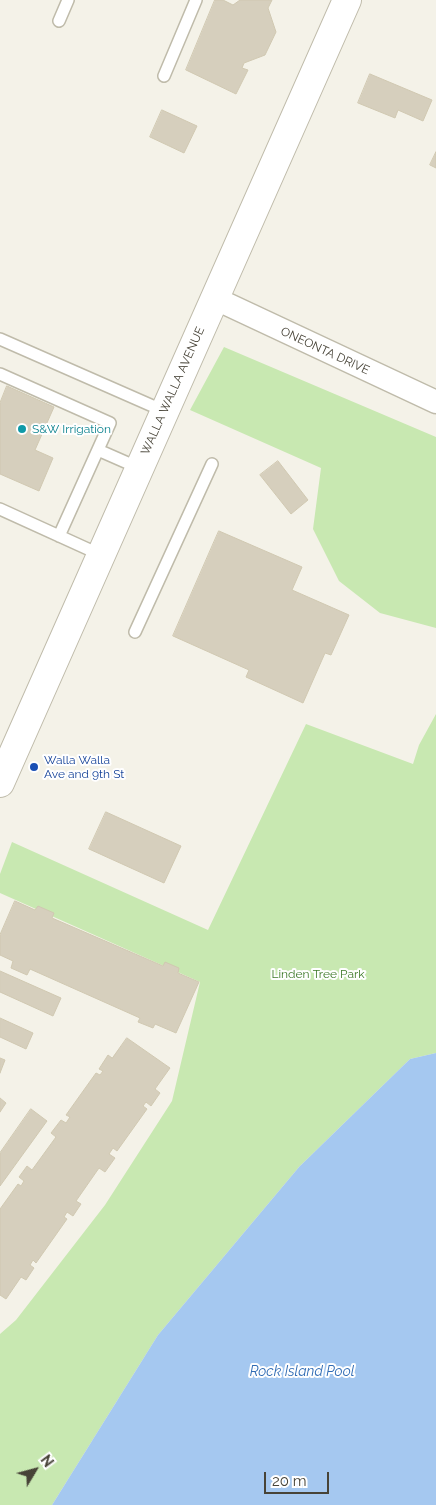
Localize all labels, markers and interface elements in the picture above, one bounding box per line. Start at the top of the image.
street label: ONEONTA DRIVE [278,324,372,378]
street label: WALLA WALLA AVENUE [138,325,208,457]
place label: S&W Irrigation [32,422,111,436]
marker: S&W Irrigation [16,423,28,435]
place label: Walla Walla Ave and 9th St [44,753,124,781]
marker: Walla Walla Ave and 9th St [28,761,40,773]
park label: Linden Tree Park [271,967,365,981]
water label: Rock Island Pool [250,1364,354,1380]
north arrow [10,1445,60,1495]
text: N [37,1452,57,1470]
scale bar [266,1462,331,1494]
text: 20 m [272,1472,307,1490]

